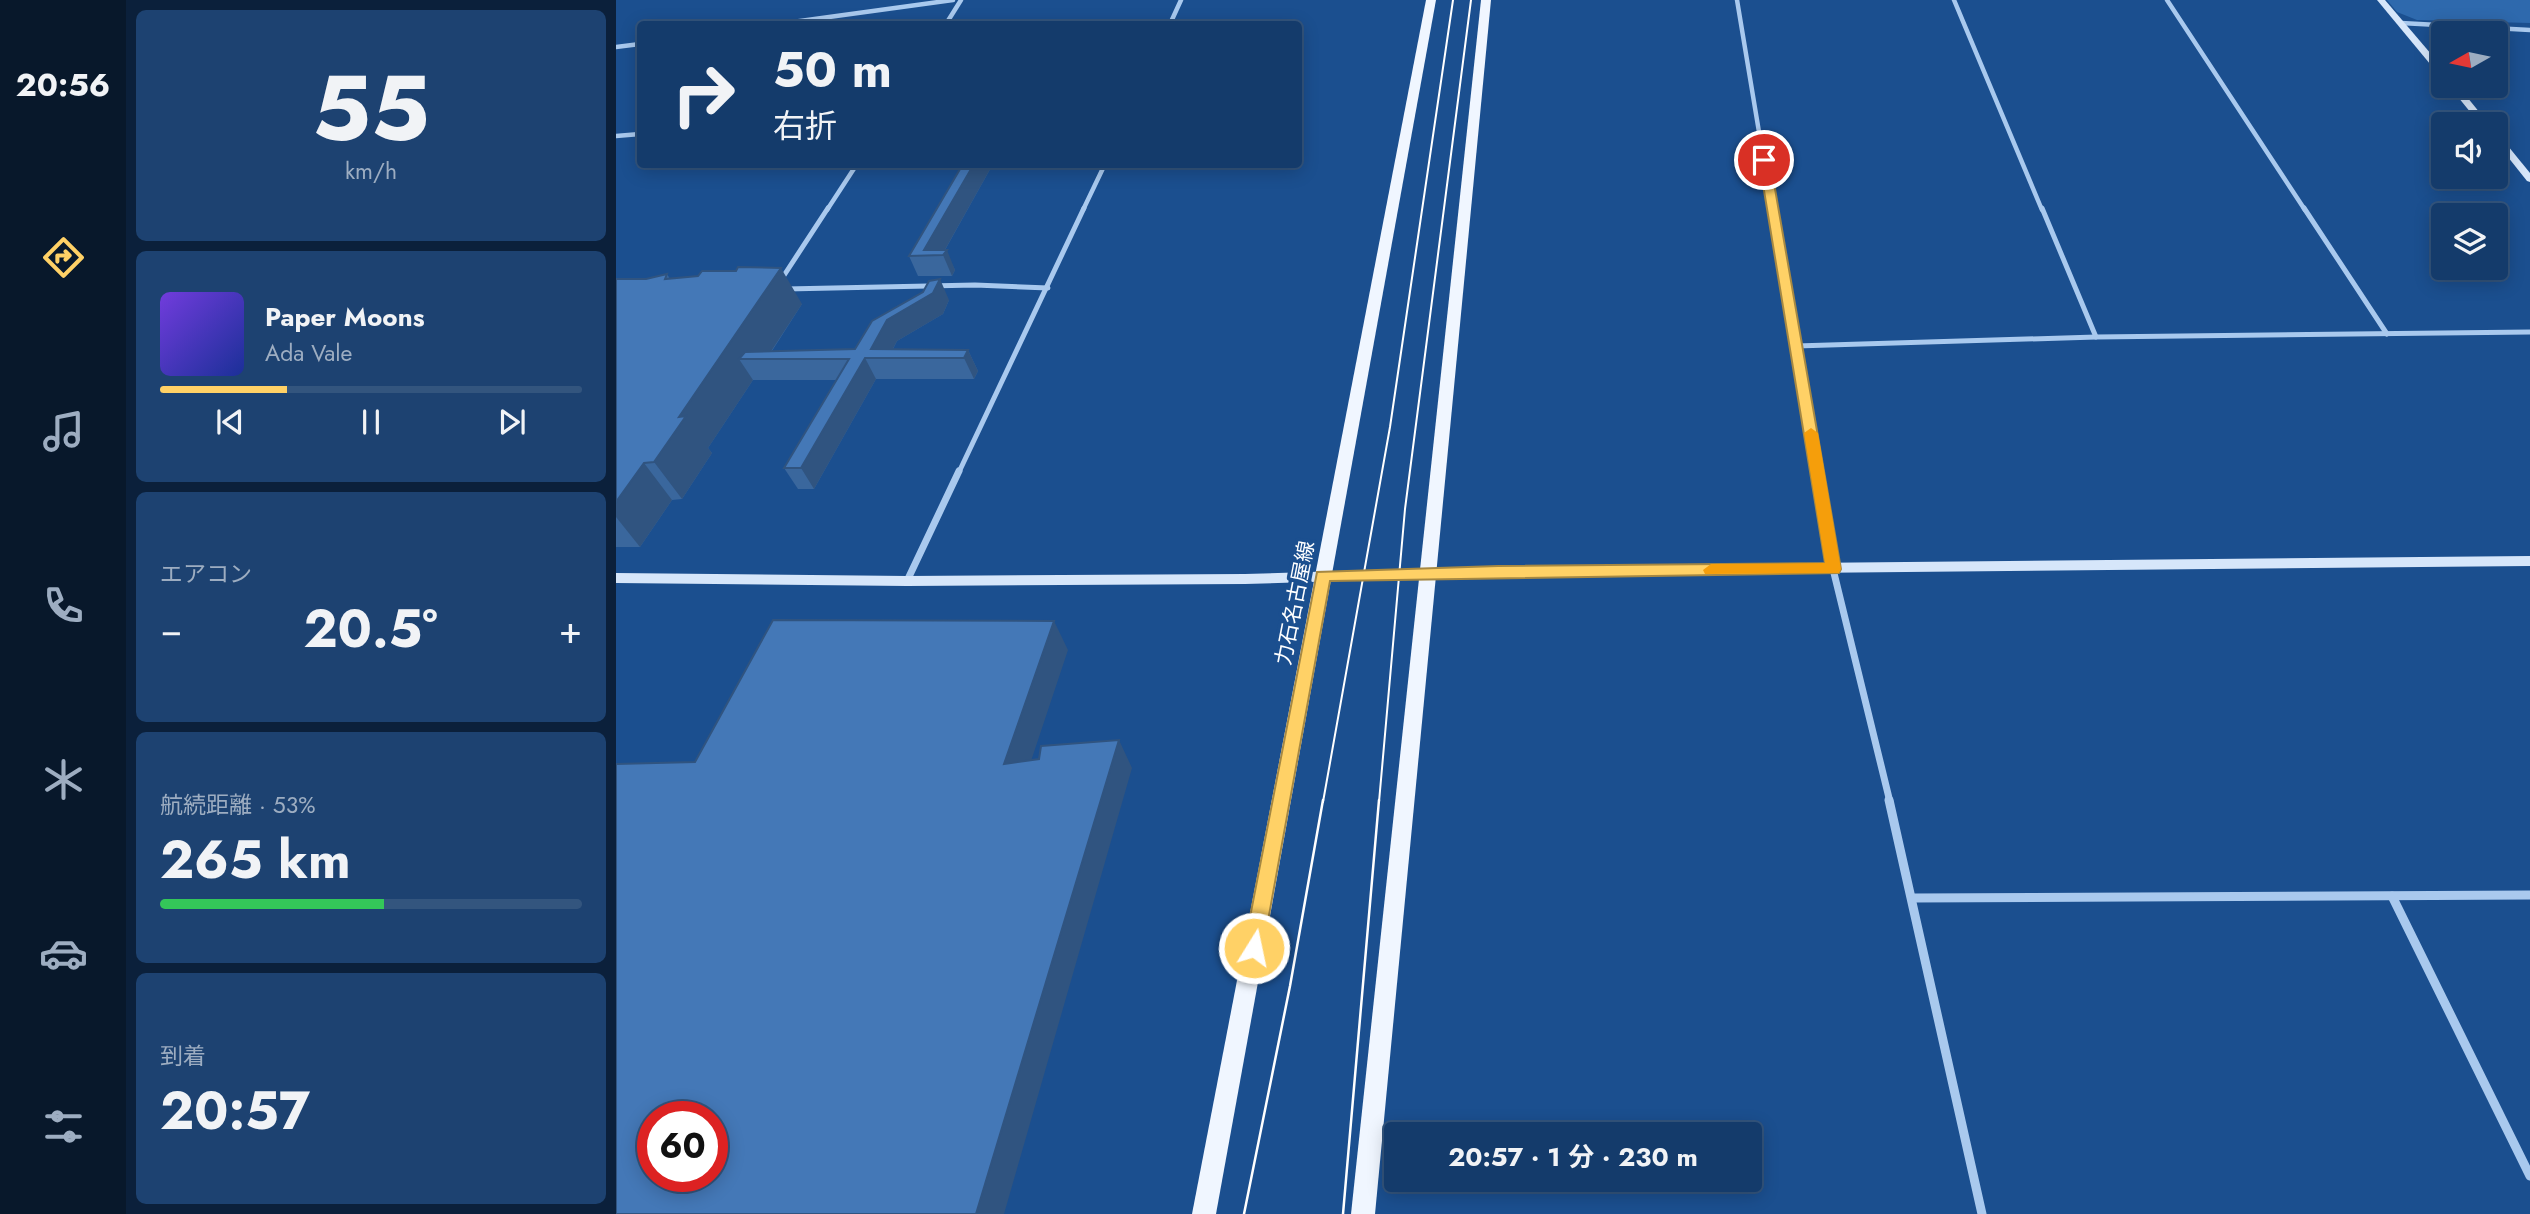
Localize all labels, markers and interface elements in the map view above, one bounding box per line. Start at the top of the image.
north arrow [2431,21,2508,98]
map controls [2431,21,2508,280]
text: 50 m [773,35,892,105]
text: 55 [312,43,430,174]
icon: right [658,49,749,140]
text: 20:56 [16,62,110,108]
text: 右折 [773,103,837,149]
button: sound [2431,112,2508,189]
pin [1734,130,1794,190]
icon: arrive [1745,141,1783,179]
text: km/h [345,154,397,188]
button: layers [2431,203,2508,280]
icon: directions [39,233,88,282]
text: Paper Moons [265,298,425,336]
text: Ada Vale [265,336,352,370]
icon: previous [211,403,249,441]
icon: pause [352,403,390,441]
icon: next [493,403,531,441]
icon: music [39,407,88,456]
street label: 力石名古屋線 [1268,538,1322,668]
text: エアコン [160,557,252,591]
icon: phone [39,581,88,630]
text: 20.5° [303,591,438,667]
text: − [160,602,182,657]
text: + [559,602,582,657]
icon: climate [39,755,88,804]
text: 航続距離 · 53% [160,788,316,822]
text: 265 km [160,822,351,898]
position arrow [1217,911,1291,985]
icon: car [39,929,88,978]
text: 到着 [160,1039,206,1073]
text: 20:57 [160,1073,310,1149]
speed limit sign: 60 [637,1101,728,1192]
icon: filters [39,1102,88,1151]
text: 20:57 · 1 分 · 230 m [1448,1138,1698,1176]

